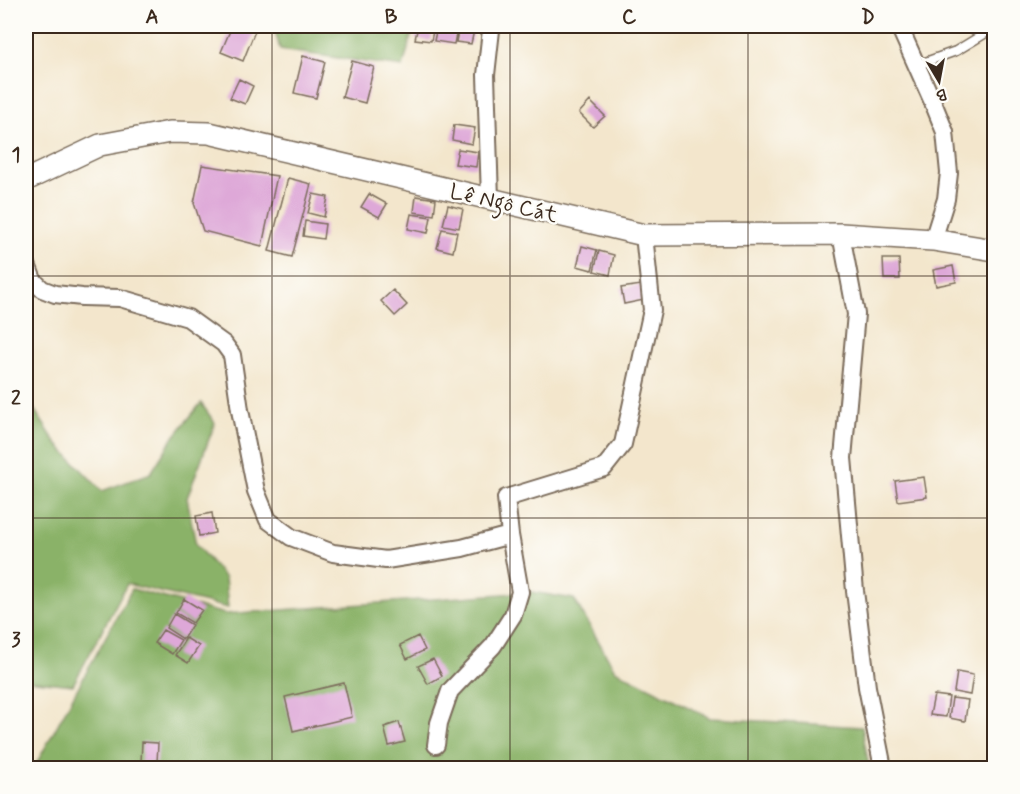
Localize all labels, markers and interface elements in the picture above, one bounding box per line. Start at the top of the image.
text: A [145,4,159,31]
text: B [385,4,398,31]
text: C [622,4,637,31]
text: D [861,4,875,31]
north arrow [909,51,969,111]
text: B [935,83,948,106]
text: 1 [12,142,20,169]
street label: Lê Ngô Cát [446,178,560,233]
text: 2 [11,385,21,412]
text: 3 [11,627,21,654]

